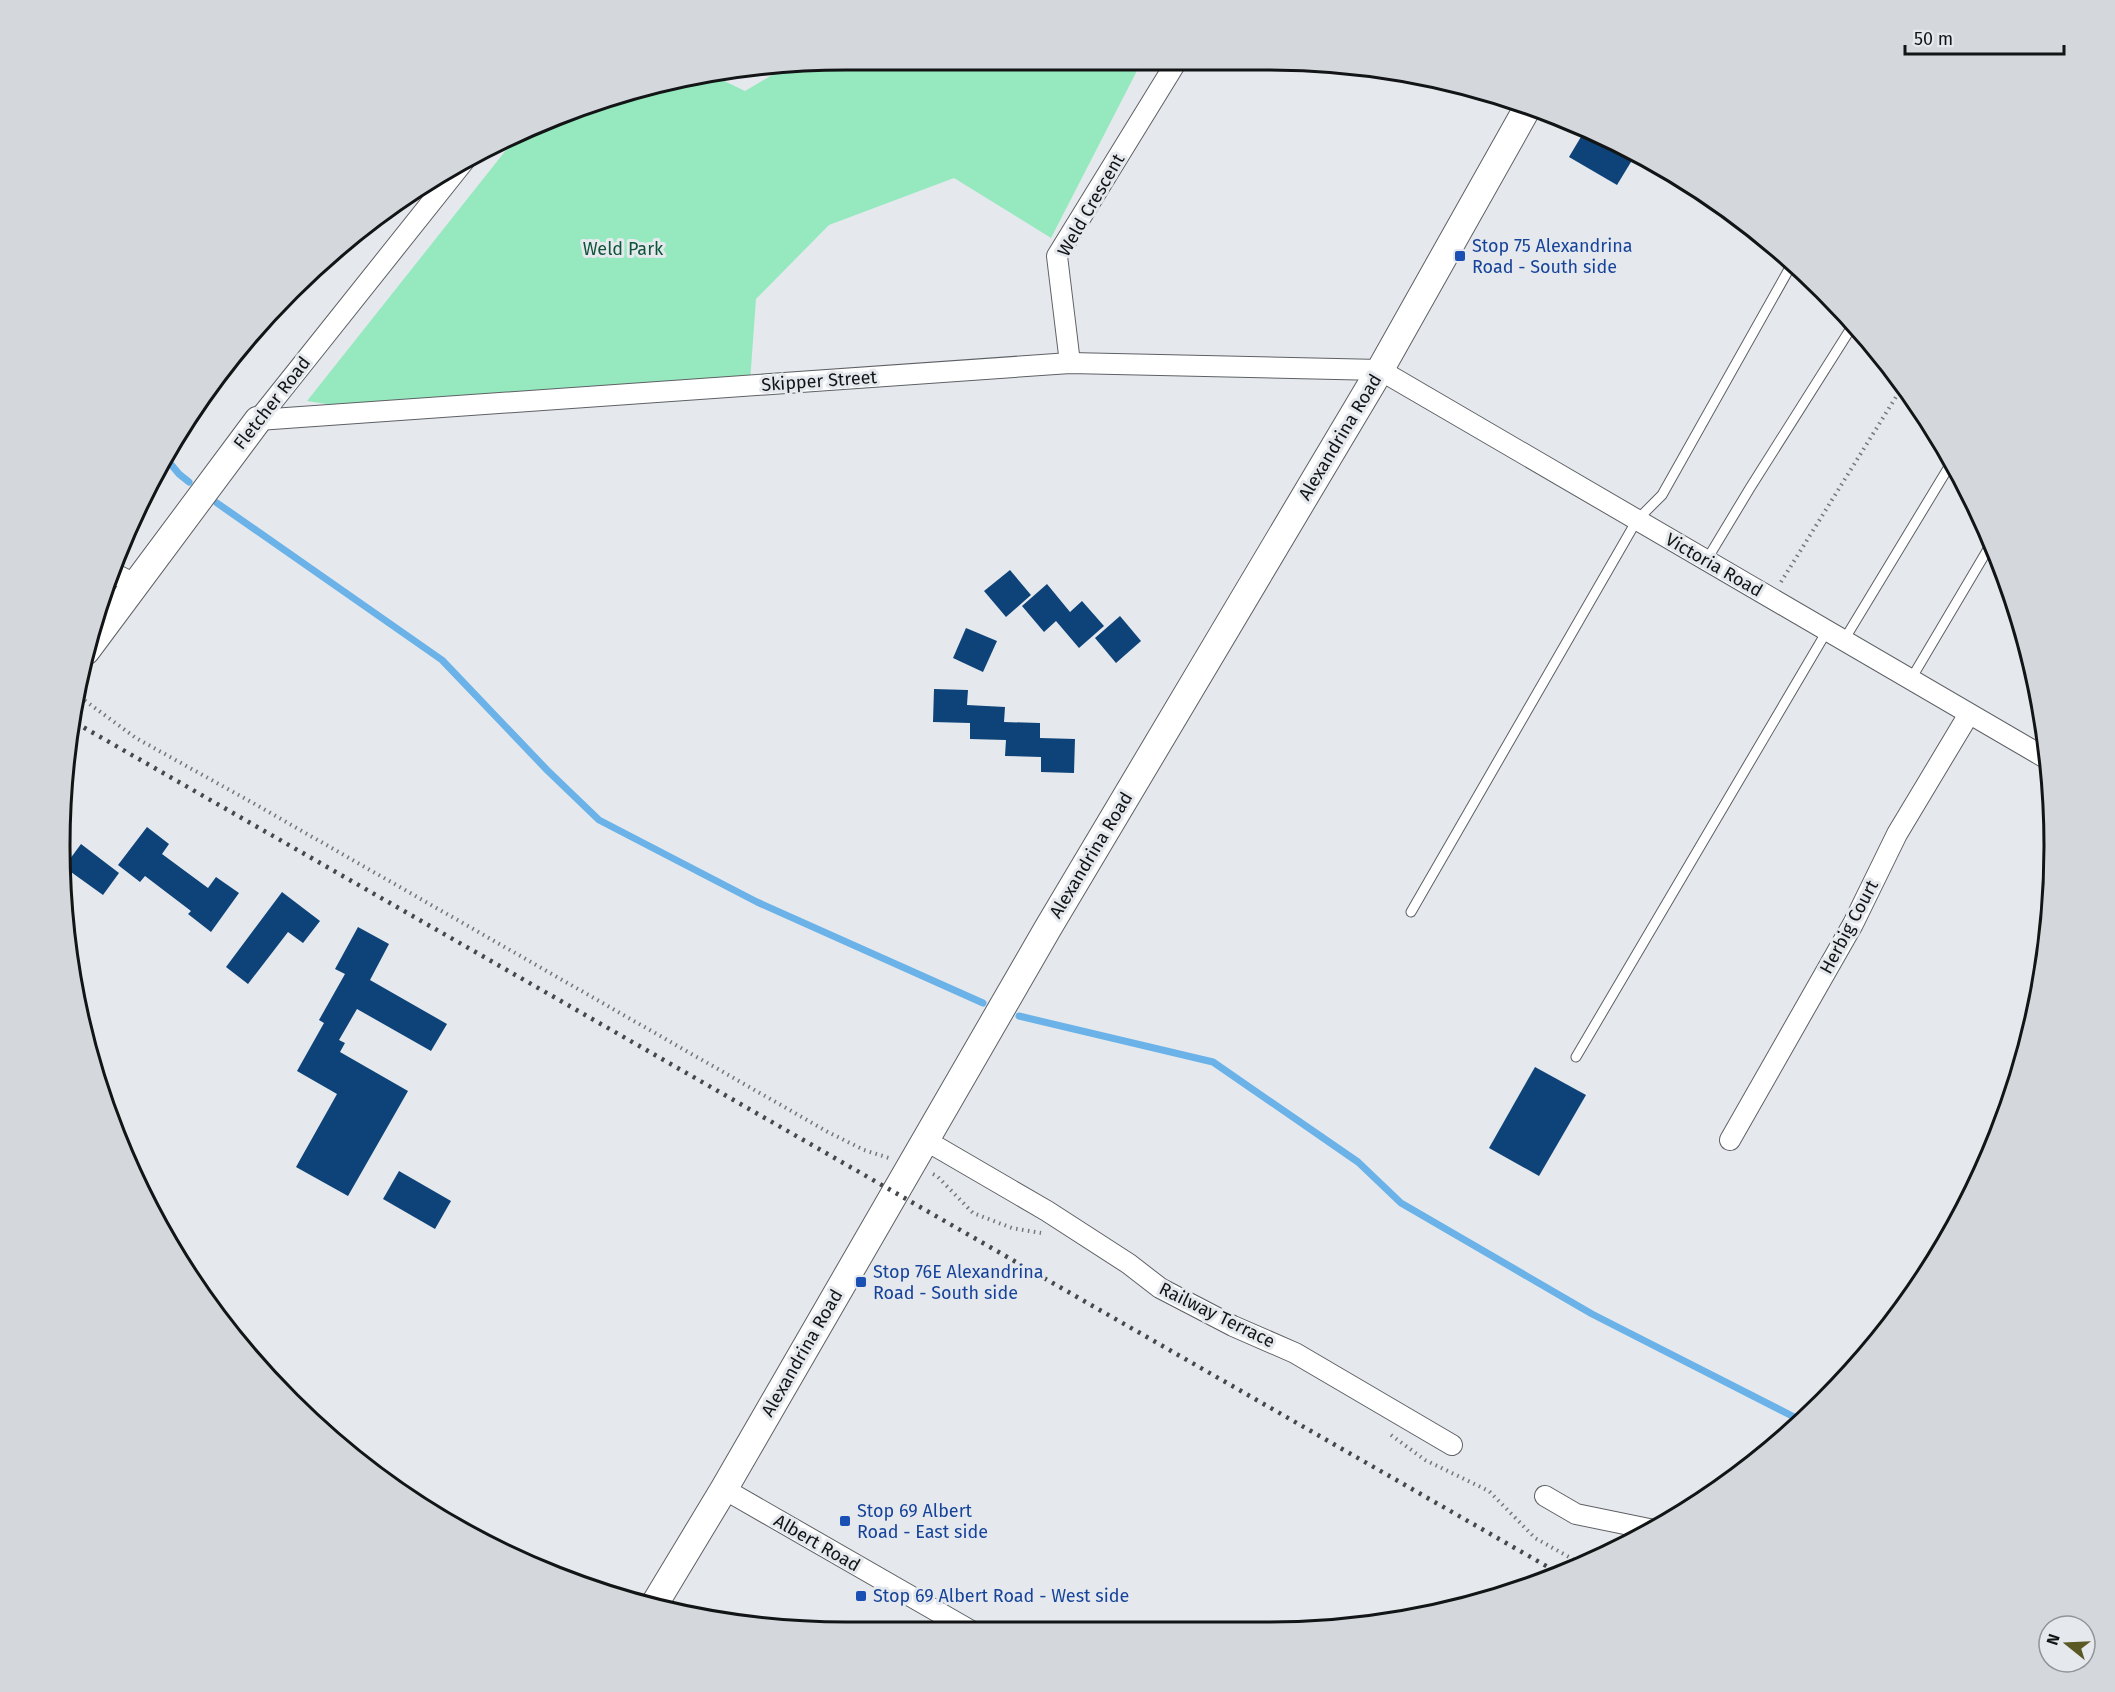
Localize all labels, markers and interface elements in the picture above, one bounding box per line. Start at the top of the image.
scale bar [1905,18,2064,56]
text: 50 m [1914,28,1953,50]
street label: Weld Crescent [1053,149,1129,260]
place label: Stop 75 Alexandrina Road - South side [1472,235,1633,278]
park label: Weld Park [583,238,664,260]
marker: Stop 75 Alexandrina Road - South side [1453,249,1467,263]
street label: Fletcher Road [229,352,315,454]
street label: Skipper Street [760,366,878,396]
street label: Alexandrina Road [1294,370,1386,504]
street label: Victoria Road [1662,528,1766,602]
street label: Alexandrina Road [1045,788,1137,922]
street label: Herbig Court [1815,876,1883,978]
place label: Stop 76E Alexandrina Road - South side [873,1261,1044,1304]
marker: Stop 76E Alexandrina Road - South side [854,1275,868,1289]
street label: Railway Terrace [1156,1278,1278,1352]
street label: Alexandrina Road [757,1285,847,1421]
place label: Stop 69 Albert Road - East side [857,1500,988,1543]
street label: Albert Road [770,1510,864,1576]
marker: Stop 69 Albert Road - East side [838,1514,852,1528]
place label: Stop 69 Albert Road - West side [873,1585,1129,1607]
marker: Stop 69 Albert Road - West side [854,1589,868,1603]
north arrow [2037,1614,2097,1674]
text: N [2043,1632,2064,1647]

